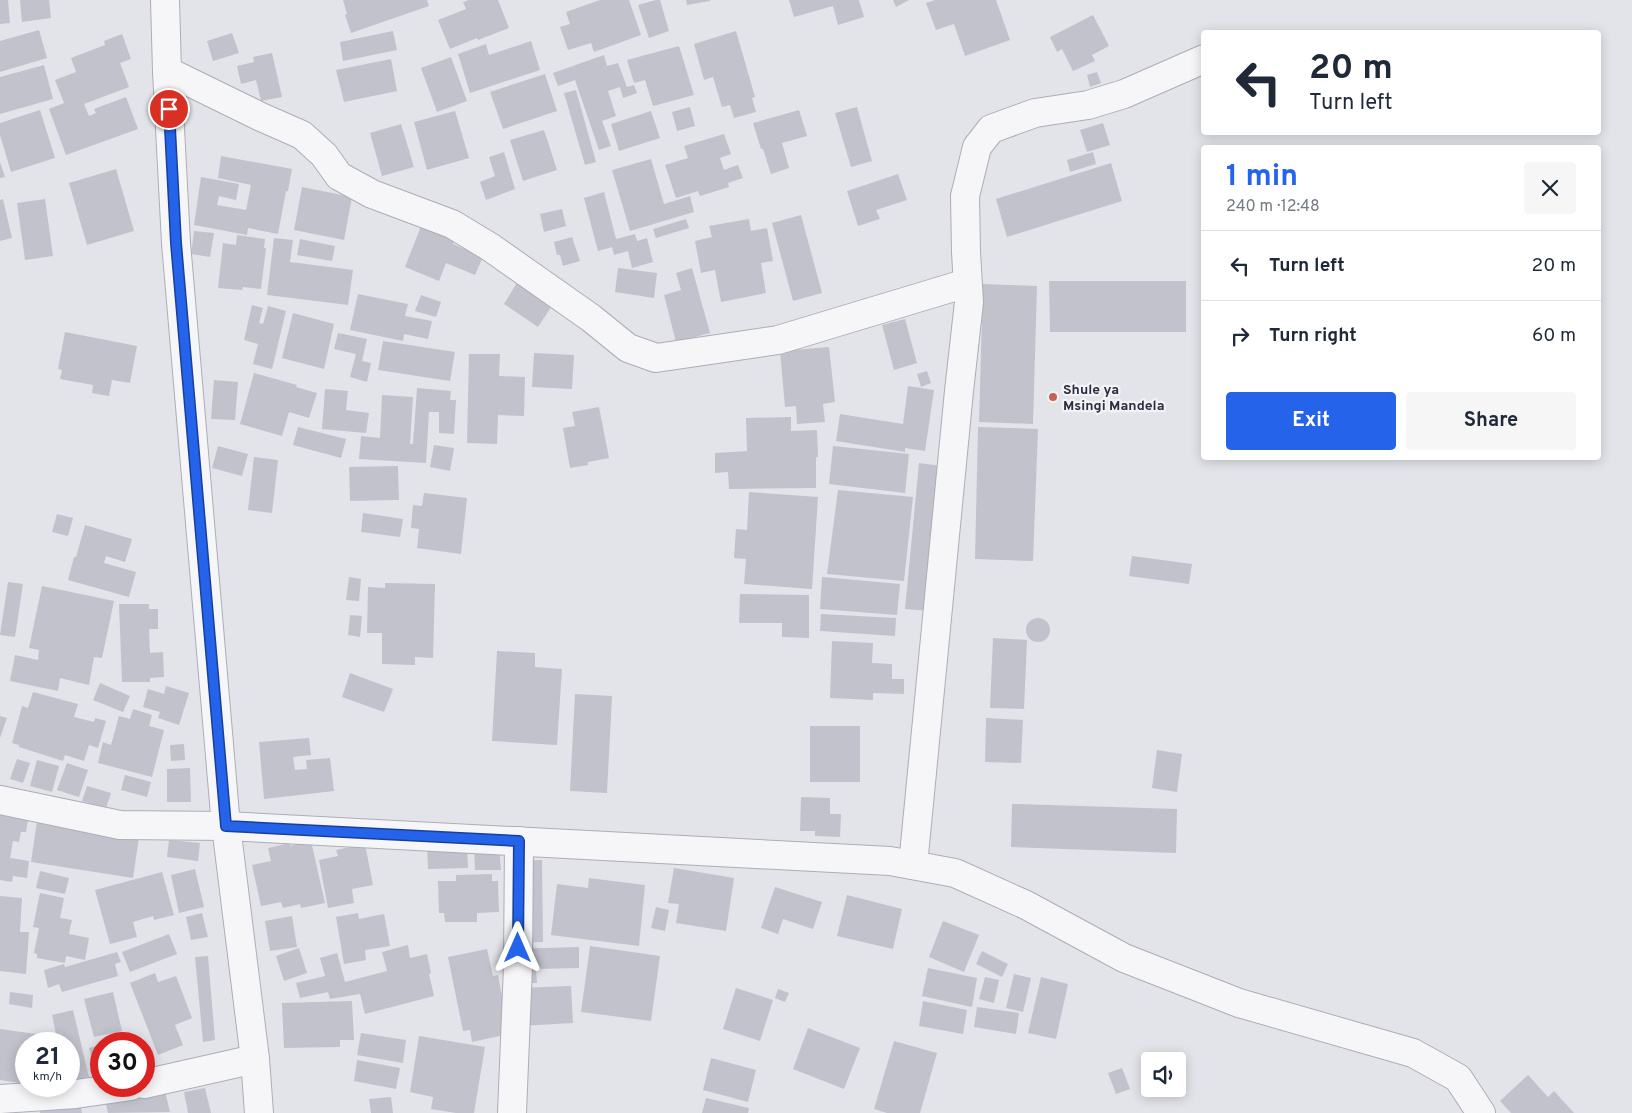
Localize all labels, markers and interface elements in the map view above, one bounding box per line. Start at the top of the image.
text: 20 m [1309,47,1393,91]
icon: left [1226,50,1291,115]
pin [148,88,190,130]
text: Turn left [1309,90,1392,117]
icon: arrive [155,95,183,123]
text: 1 min [1226,159,1298,196]
button: close [1524,162,1576,214]
text: 240 m · 12:48 [1226,197,1320,217]
icon: left [1226,252,1254,280]
text: Turn left [1269,254,1345,278]
text: 20 m [1532,254,1576,278]
icon: right [1226,322,1254,350]
text: Turn right [1269,324,1357,348]
text: 60 m [1532,324,1576,348]
place label: Shule ya Msingi Mandela [1063,382,1164,415]
marker: Shule ya Msingi Mandela [1047,391,1059,403]
button: Exit [1226,392,1396,450]
button: Share [1406,392,1576,450]
position arrow [491,921,543,973]
speed limit sign: 30 [90,1032,155,1097]
text: 21 [35,1042,60,1074]
map controls [1141,1052,1186,1097]
button: sound [1141,1052,1186,1097]
text: km/h [33,1069,62,1085]

